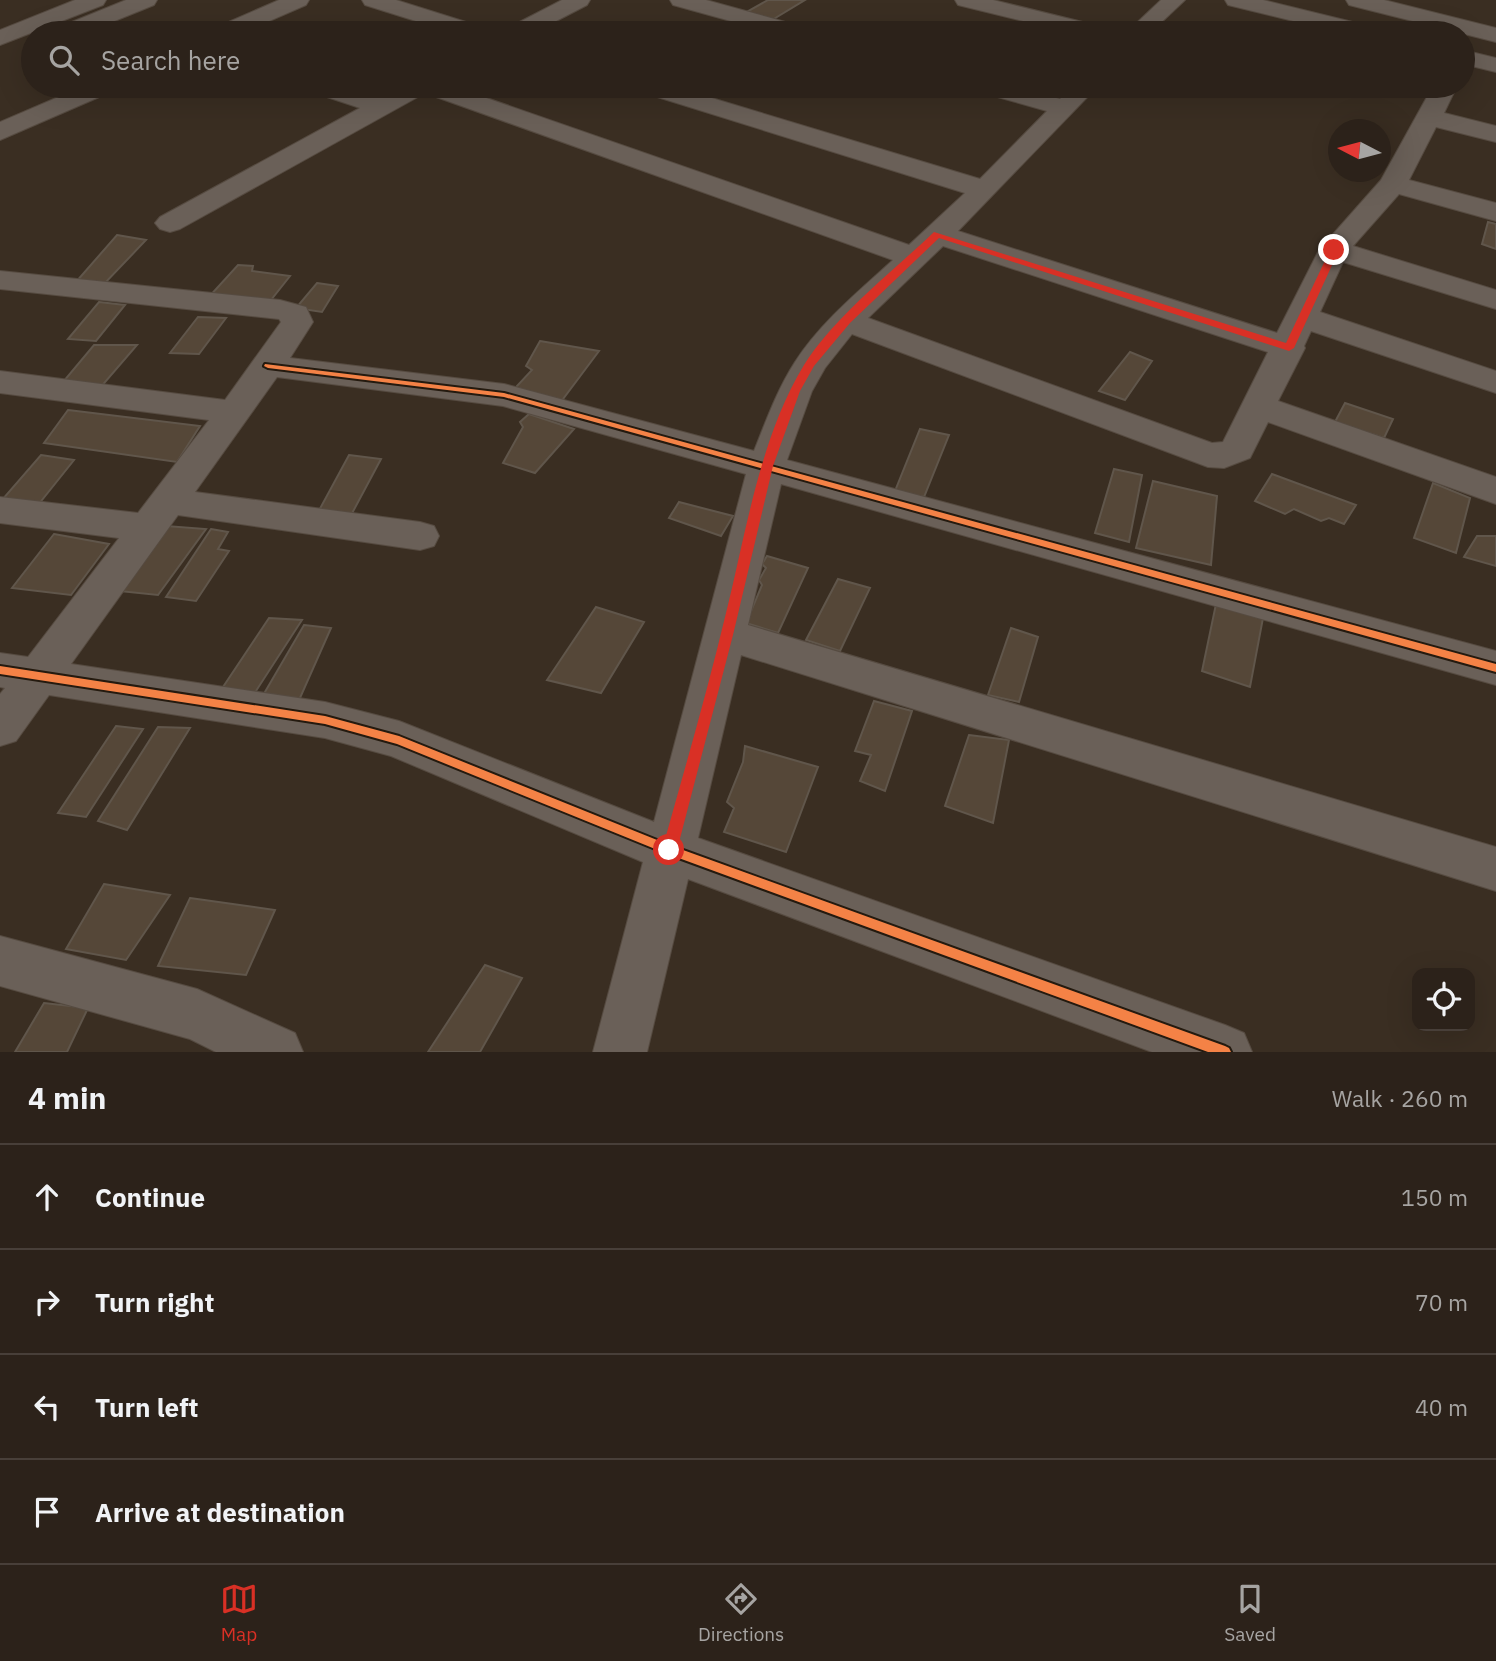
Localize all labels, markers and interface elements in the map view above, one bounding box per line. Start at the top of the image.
search box [21,21,1475,98]
icon: search [45,41,83,79]
text: Search here [101,43,240,77]
north arrow [1328,119,1391,182]
route end [1318,234,1349,265]
route start [653,834,684,865]
map controls [1412,968,1475,1031]
button: locate [1412,968,1475,1031]
text: 4 min [28,1078,106,1117]
text: Walk · 260 m [1332,1083,1468,1113]
icon: ahead [28,1178,66,1216]
text: Continue [95,1180,205,1214]
text: 150 m [1401,1182,1468,1212]
icon: right [28,1283,66,1321]
text: Turn right [95,1285,214,1319]
text: 70 m [1415,1287,1468,1317]
icon: left [28,1388,66,1426]
text: Turn left [95,1390,198,1424]
text: 40 m [1415,1392,1468,1422]
icon: arrive [28,1493,66,1531]
text: Arrive at destination [95,1495,345,1529]
tab: Map [220,1580,258,1646]
tab: Directions [698,1580,784,1646]
tab: Saved [1224,1580,1276,1646]

